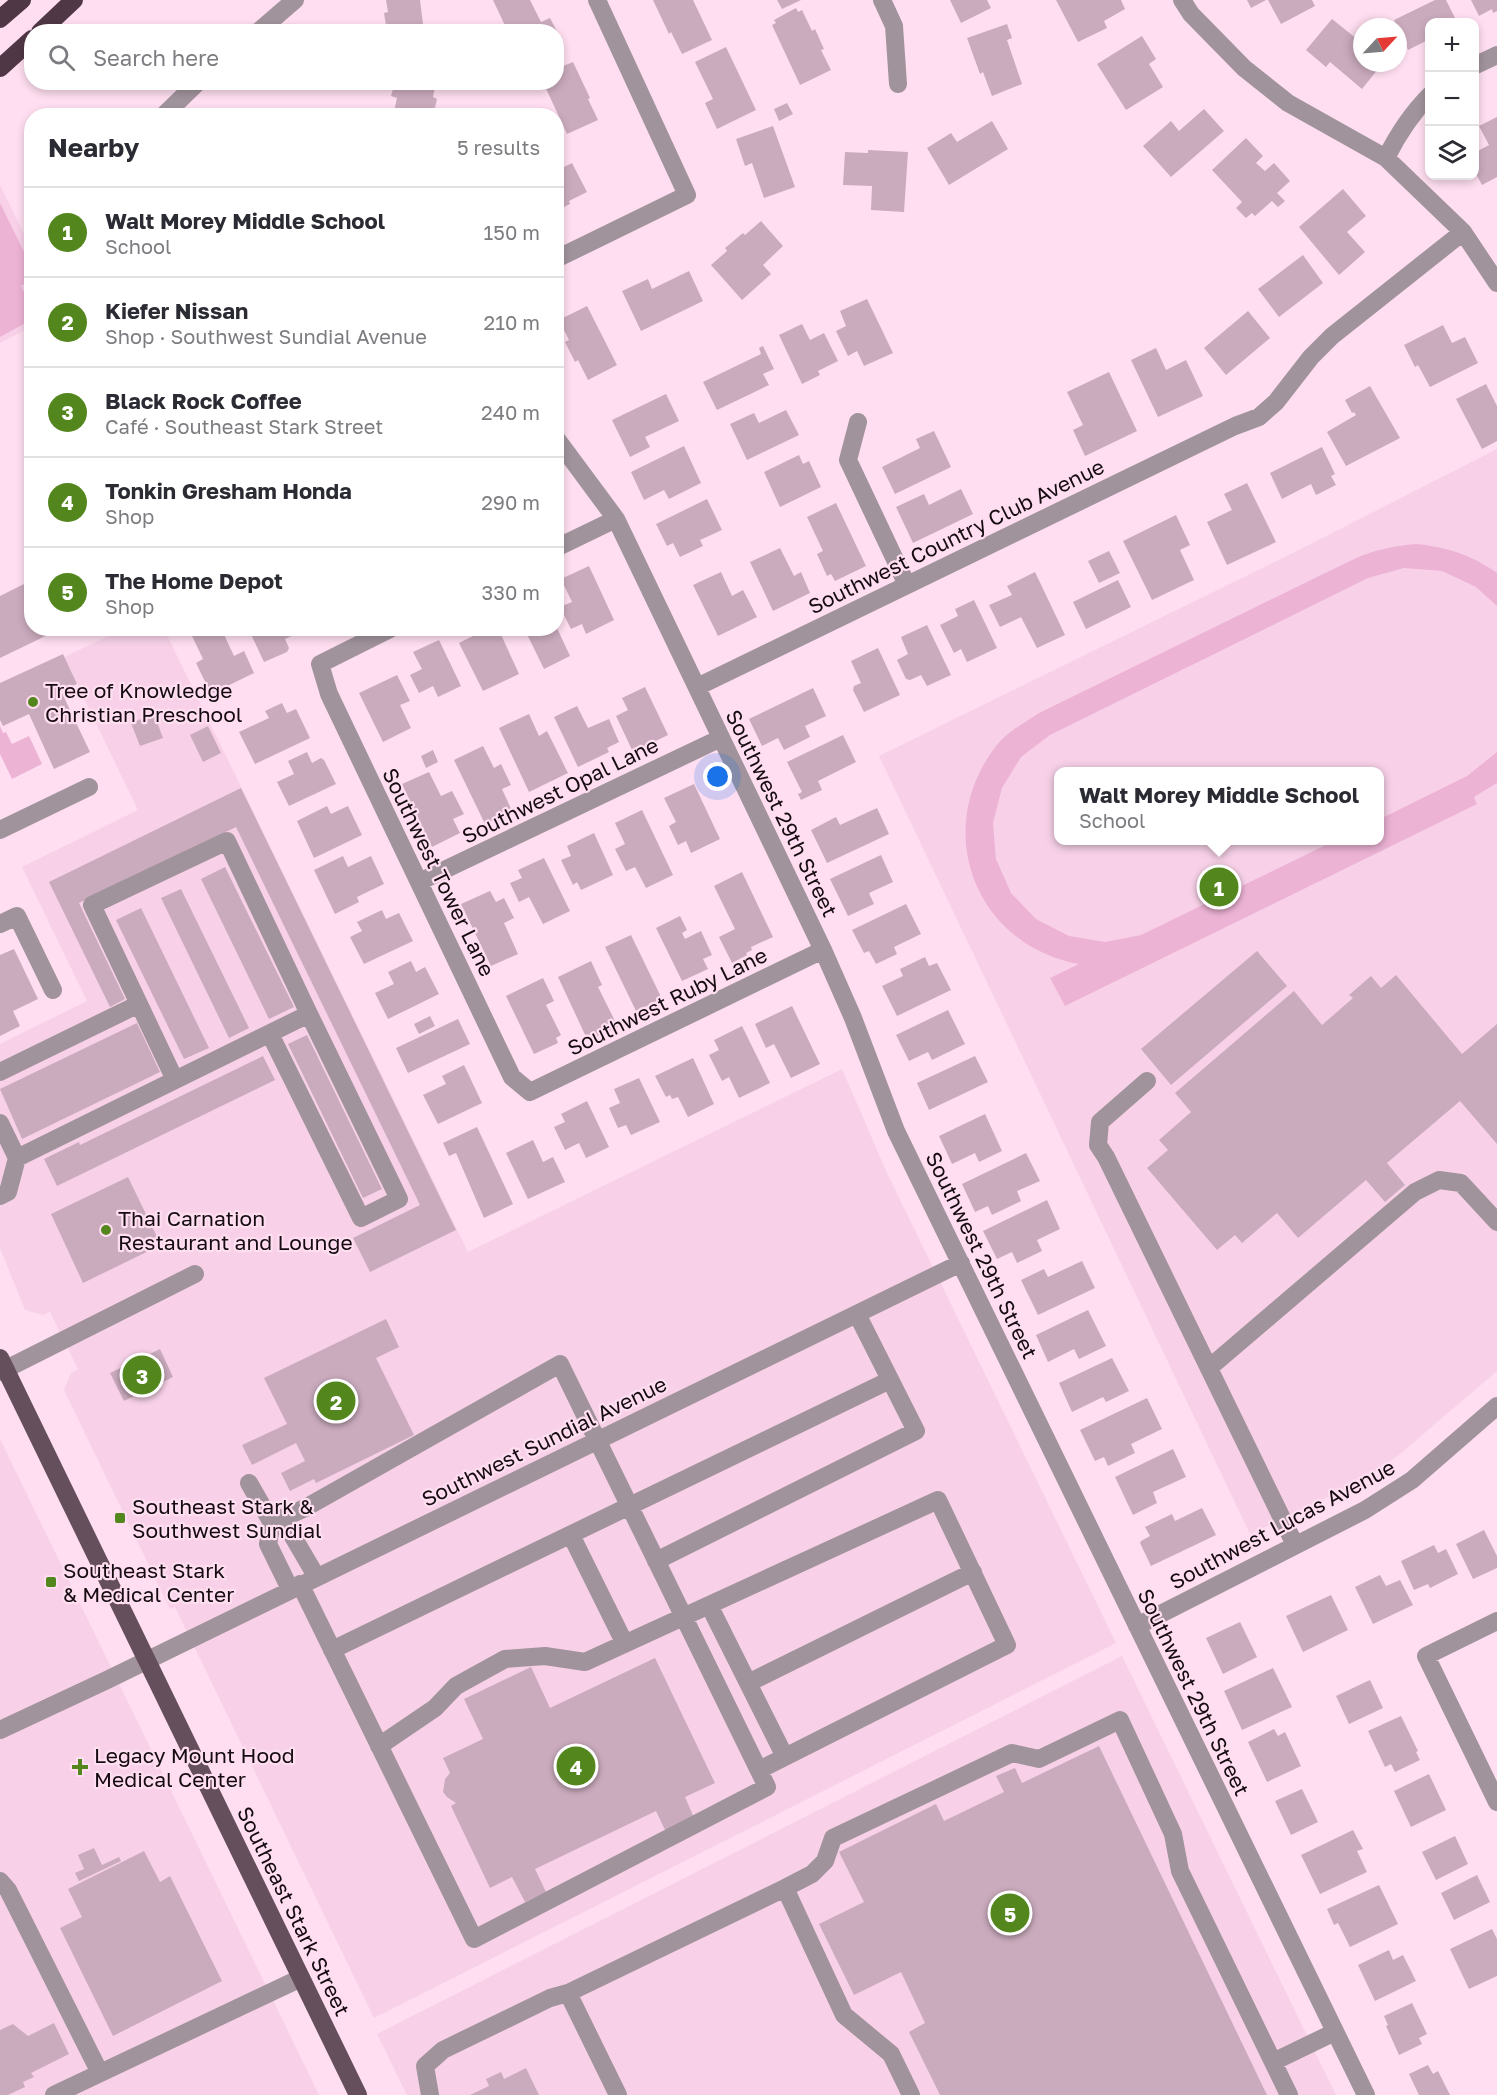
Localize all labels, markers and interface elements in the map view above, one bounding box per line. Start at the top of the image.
north arrow [1353,18,1407,72]
map controls [1425,18,1479,180]
button: + [1425,18,1479,72]
search box [24,24,564,90]
icon: search [45,41,78,74]
text: Search here [93,44,219,71]
button: − [1425,72,1479,126]
button: layers [1425,126,1479,180]
text: Nearby [48,132,139,163]
text: 5 results [457,135,540,159]
text: Walt Morey Middle School [105,207,385,234]
text: 1 [62,220,73,244]
text: 150 m [484,220,540,244]
text: School [105,234,171,258]
text: Kiefer Nissan [105,297,248,324]
text: 2 [61,310,74,334]
text: 210 m [484,310,540,334]
text: Shop · Southwest Sundial Avenue [105,324,427,348]
text: Black Rock Coffee [105,387,302,414]
text: 3 [61,400,74,424]
text: 240 m [481,400,540,424]
text: Café · Southeast Stark Street [105,414,383,438]
street label: Southwest Country Club Avenue [804,453,1108,619]
text: Tonkin Gresham Honda [105,477,352,504]
text: 4 [61,490,74,514]
text: 290 m [481,490,540,514]
text: Shop [105,504,154,528]
text: The Home Depot [105,567,283,594]
text: 5 [61,580,74,604]
text: 330 m [482,580,540,604]
text: Shop [105,594,154,618]
place label: Tree of Knowledge Christian Preschool [45,677,243,727]
marker: Tree of Knowledge Christian Preschool [26,695,40,709]
street label: Southwest 29th Street [721,705,843,921]
street label: Southwest Opal Lane [458,731,662,849]
your location [703,762,732,791]
street label: Southwest Tower Lane [377,764,501,980]
popup [1054,767,1384,845]
text: Walt Morey Middle School [1079,781,1359,808]
text: School [1079,808,1145,832]
pin: 1 [1200,864,1238,910]
street label: Southwest Ruby Lane [563,941,771,1061]
street label: Southwest 29th Street [921,1147,1043,1363]
place label: Thai Carnation Restaurant and Lounge [118,1205,353,1255]
marker: Thai Carnation Restaurant and Lounge [99,1223,113,1237]
pin: 3 [122,1352,162,1398]
street label: Southwest Sundial Avenue [417,1370,671,1512]
pin: 2 [316,1378,356,1424]
street label: Southwest Lucas Avenue [1165,1453,1399,1595]
place label: Southeast Stark & Southwest Sundial [132,1493,322,1543]
marker: Southeast Stark & Southwest Sundial [113,1511,127,1525]
place label: Southeast Stark & Medical Center [63,1557,234,1607]
marker: Southeast Stark & Medical Center [44,1575,58,1589]
street label: Southwest 29th Street [1133,1584,1255,1800]
place label: Legacy Mount Hood Medical Center [94,1742,295,1792]
pin: 4 [556,1744,596,1788]
marker: Legacy Mount Hood Medical Center [71,1758,89,1776]
street label: Southeast Stark Street [232,1802,356,2020]
pin: 5 [990,1890,1030,1936]

